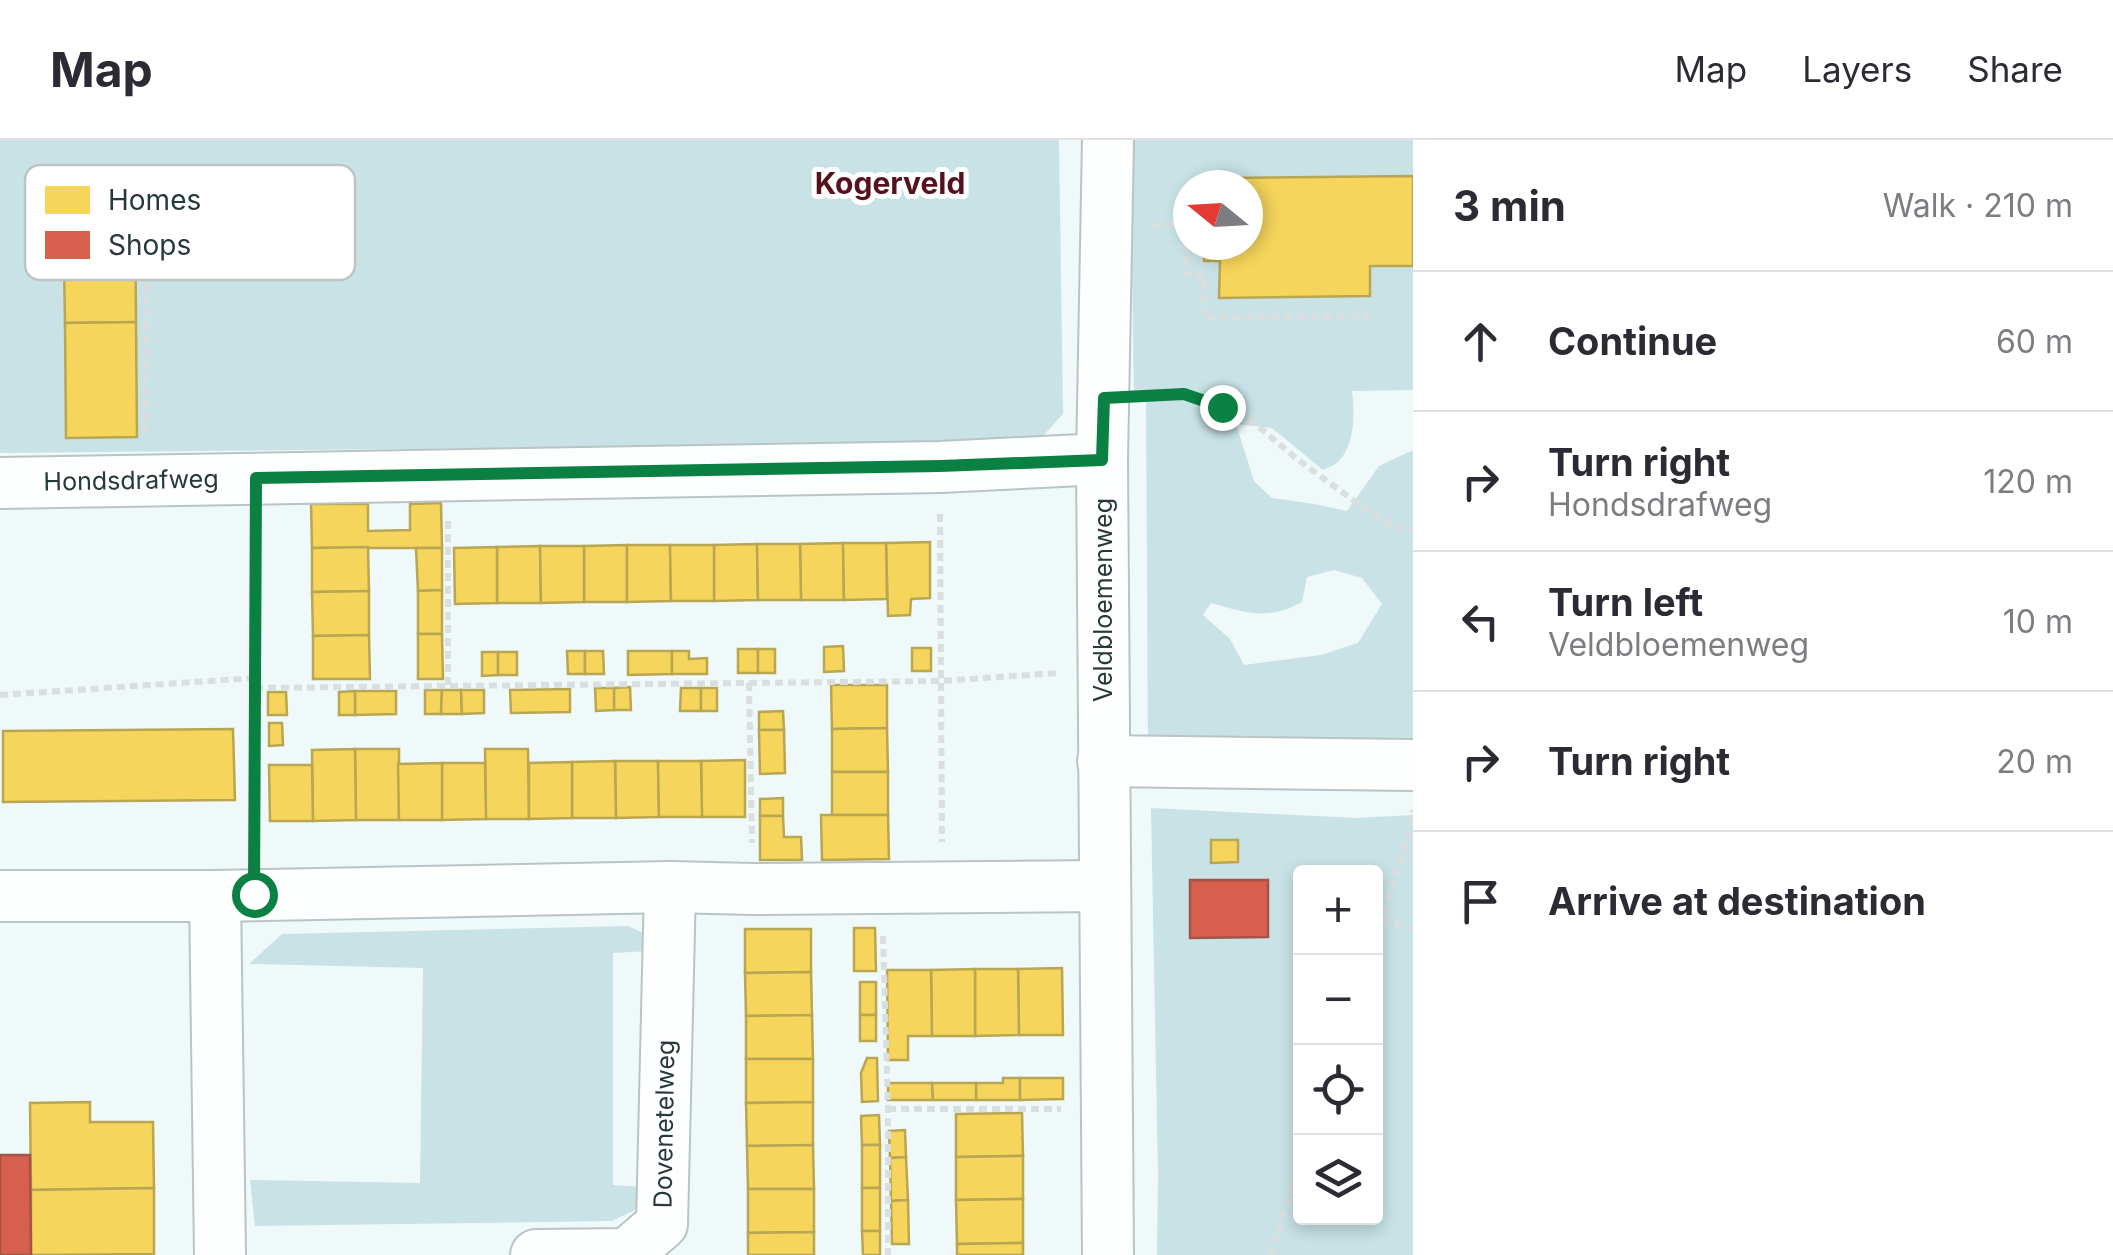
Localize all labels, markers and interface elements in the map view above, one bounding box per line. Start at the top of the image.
text: Map [50,40,153,99]
text: Map [1675,48,1747,90]
text: Layers [1802,48,1912,90]
text: Share [1967,48,2063,90]
legend [25,165,355,280]
district label: Kogerveld [815,165,965,201]
north arrow [1173,170,1263,260]
text: 3 min [1453,180,1566,231]
text: Homes [108,183,201,217]
text: Walk · 210 m [1883,186,2073,225]
text: Shops [108,228,191,262]
icon: ahead [1453,314,1508,369]
text: Continue [1548,318,1717,364]
text: 60 m [1996,322,2073,361]
route end [1200,385,1246,431]
text: Turn right [1548,439,1730,485]
icon: right [1453,454,1508,509]
text: 120 m [1983,462,2073,501]
street label: Hondsdrafweg [43,463,219,497]
text: Hondsdrafweg [1548,485,1772,524]
street label: Veldbloemenweg [1088,498,1118,702]
text: Turn left [1548,579,1703,625]
icon: left [1453,594,1508,649]
text: 10 m [2003,602,2073,641]
text: Veldbloemenweg [1548,625,1809,664]
icon: right [1453,734,1508,789]
text: Turn right [1548,738,1730,784]
text: 20 m [1996,742,2073,781]
map controls [1293,865,1383,1225]
button: + [1293,865,1383,955]
route start [232,872,278,918]
icon: arrive [1453,874,1508,929]
text: Arrive at destination [1548,878,1926,924]
button: − [1293,955,1383,1045]
street label: Dovenetelweg [648,1039,680,1209]
button: locate [1293,1045,1383,1135]
button: layers [1293,1135,1383,1225]

